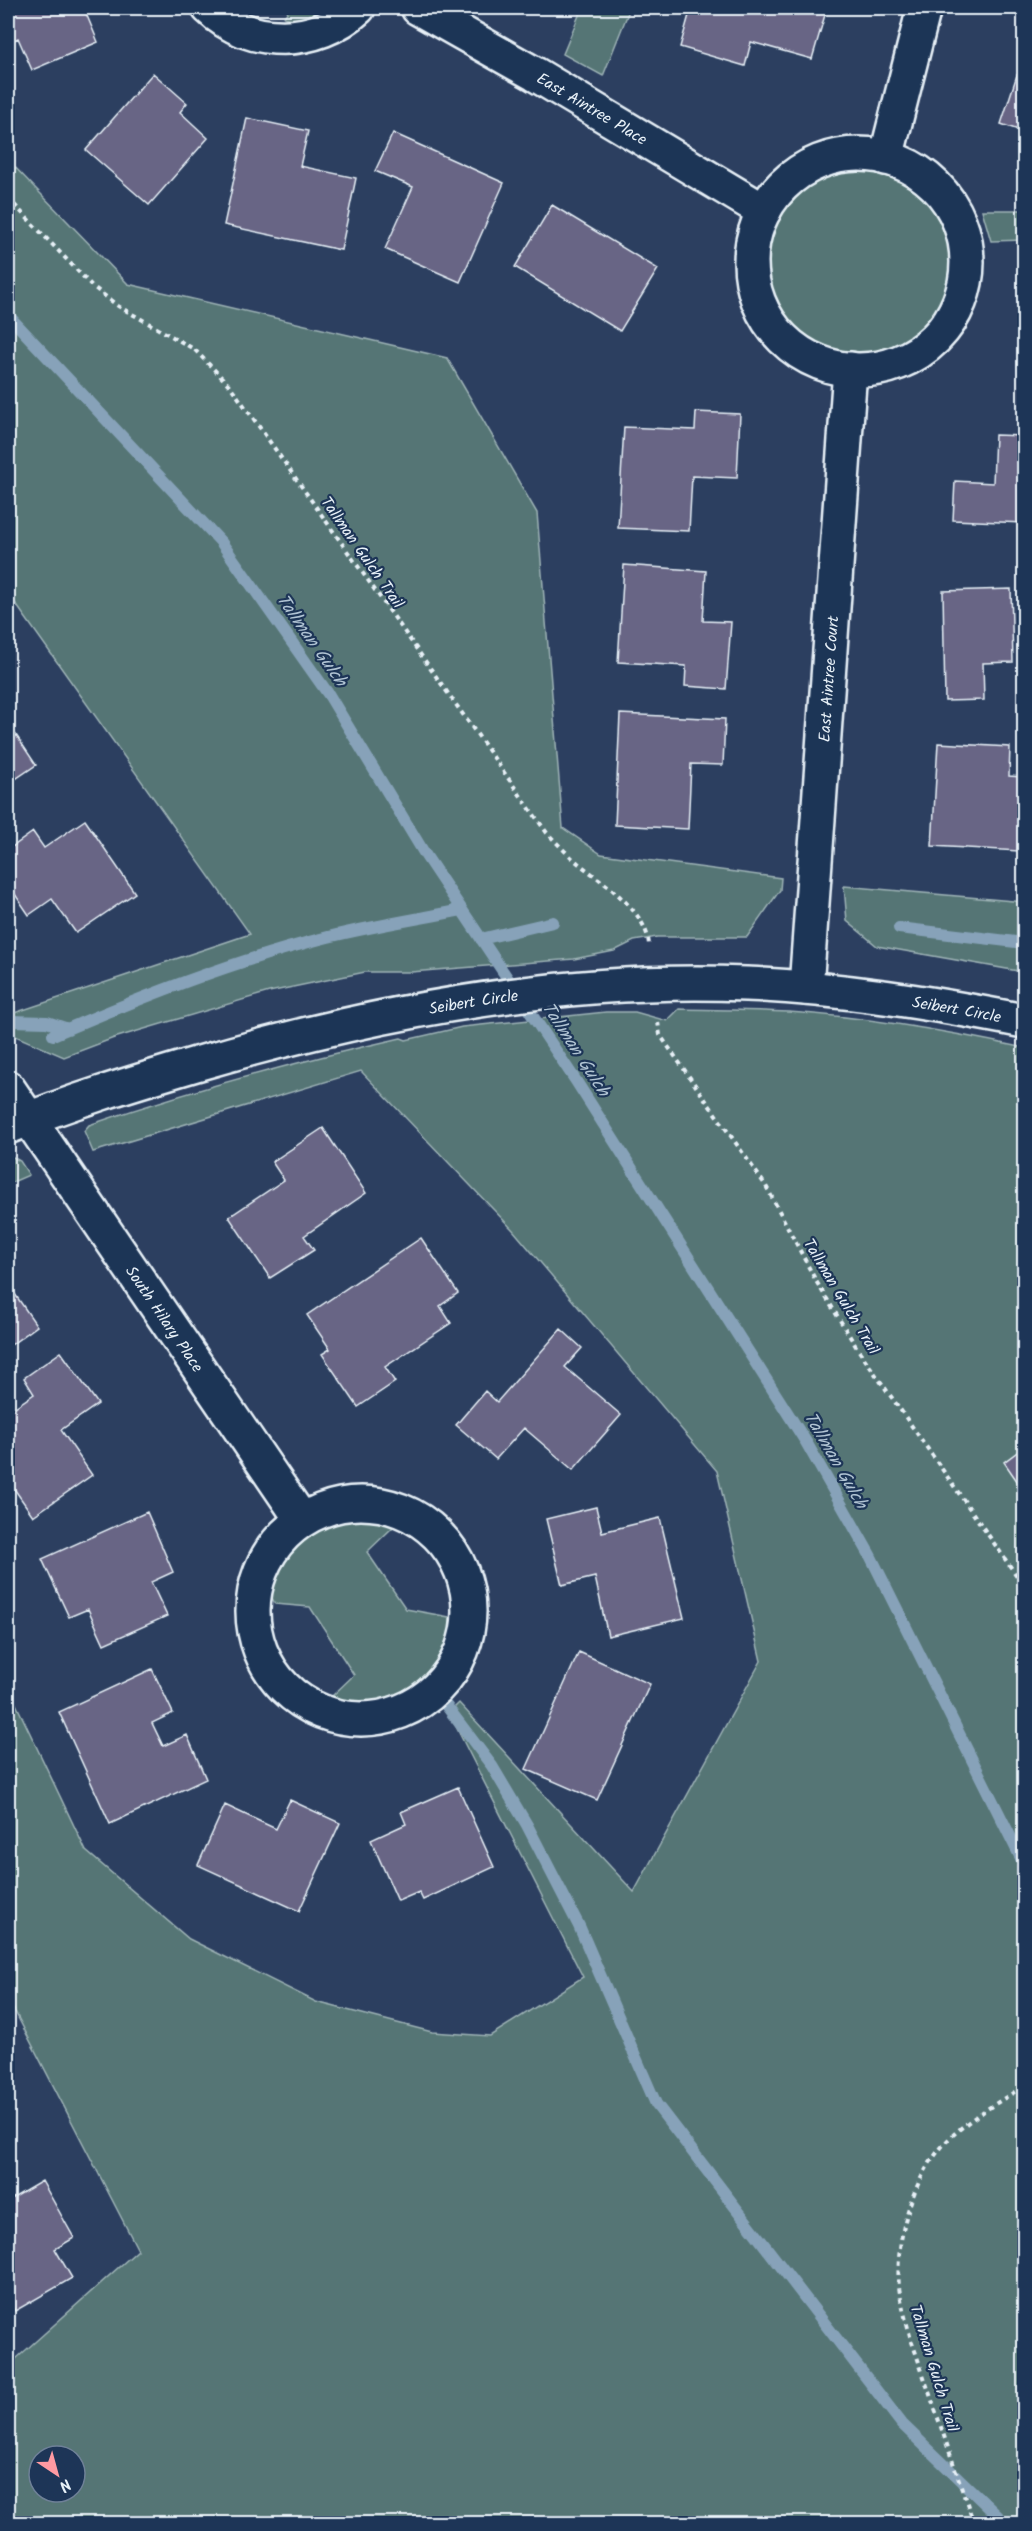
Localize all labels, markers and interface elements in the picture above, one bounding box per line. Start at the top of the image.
street label: East Aintree Place [531,67,652,152]
street label: Tallman Gulch Trail [314,492,410,614]
water label: Tallman Gulch [268,588,354,695]
street label: East Aintree Court [813,614,846,743]
street label: Seibert Circle [427,984,520,1022]
street label: Seibert Circle [910,990,1003,1030]
water label: Tallman Gulch [533,997,617,1104]
street label: Tallman Gulch Trail [796,1234,885,1360]
street label: South Hilary Place [118,1261,209,1378]
water label: Tallman Gulch [795,1407,875,1516]
street label: Tallman Gulch Trail [902,2302,965,2435]
north arrow [27,2444,87,2504]
text: N [53,2472,76,2498]

